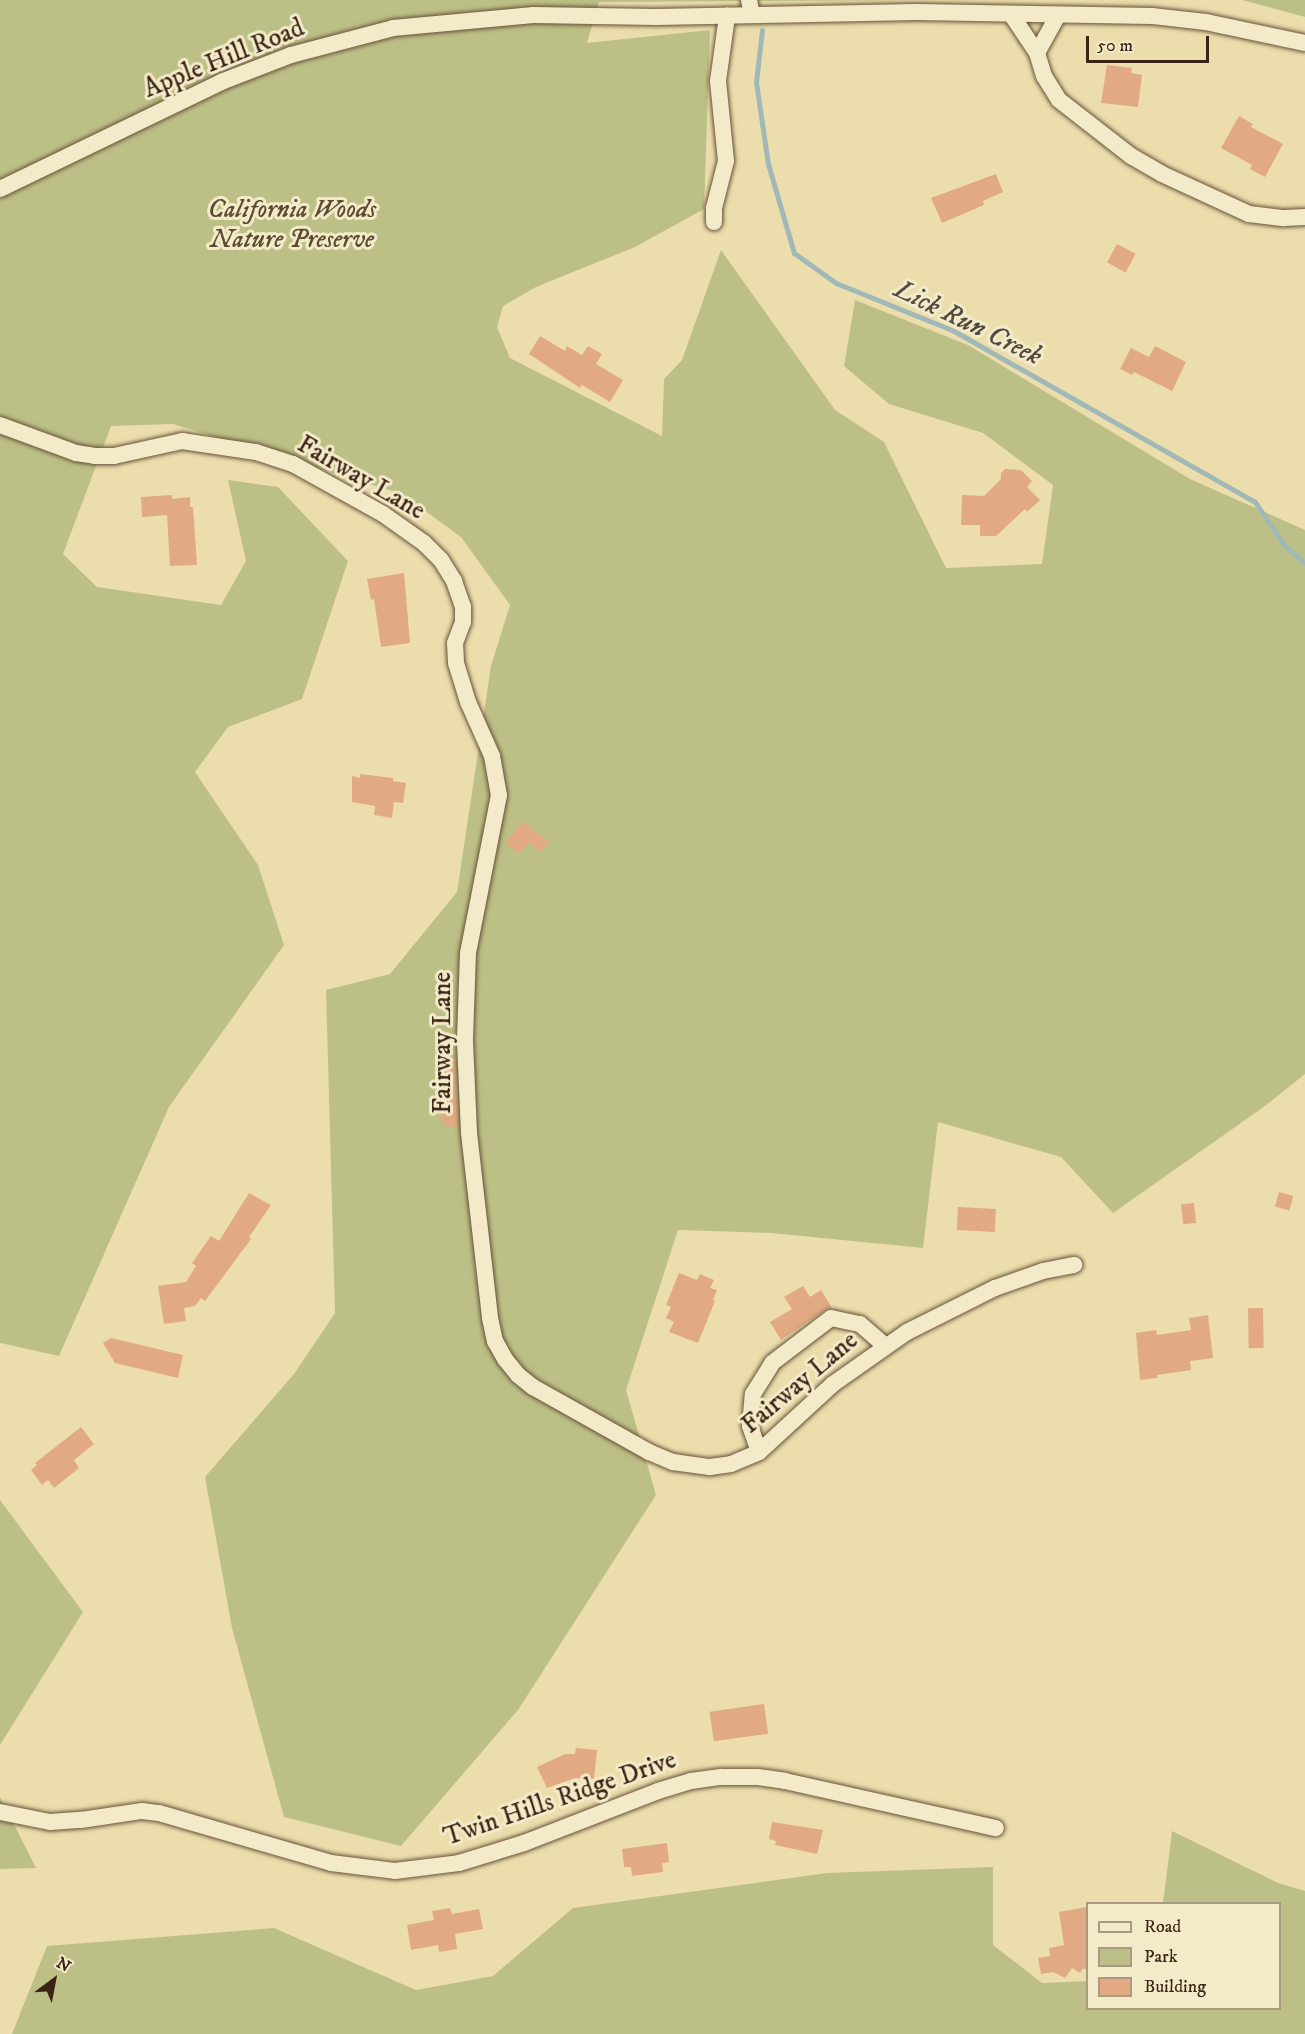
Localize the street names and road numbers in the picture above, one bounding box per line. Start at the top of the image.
street label: Apple Hill Road [139,13,309,105]
street label: Fairway Lane [292,429,430,527]
street label: Fairway Lane [427,972,459,1114]
street label: Fairway Lane [735,1325,865,1441]
street label: Twin Hills Ridge Drive [440,1745,680,1853]

